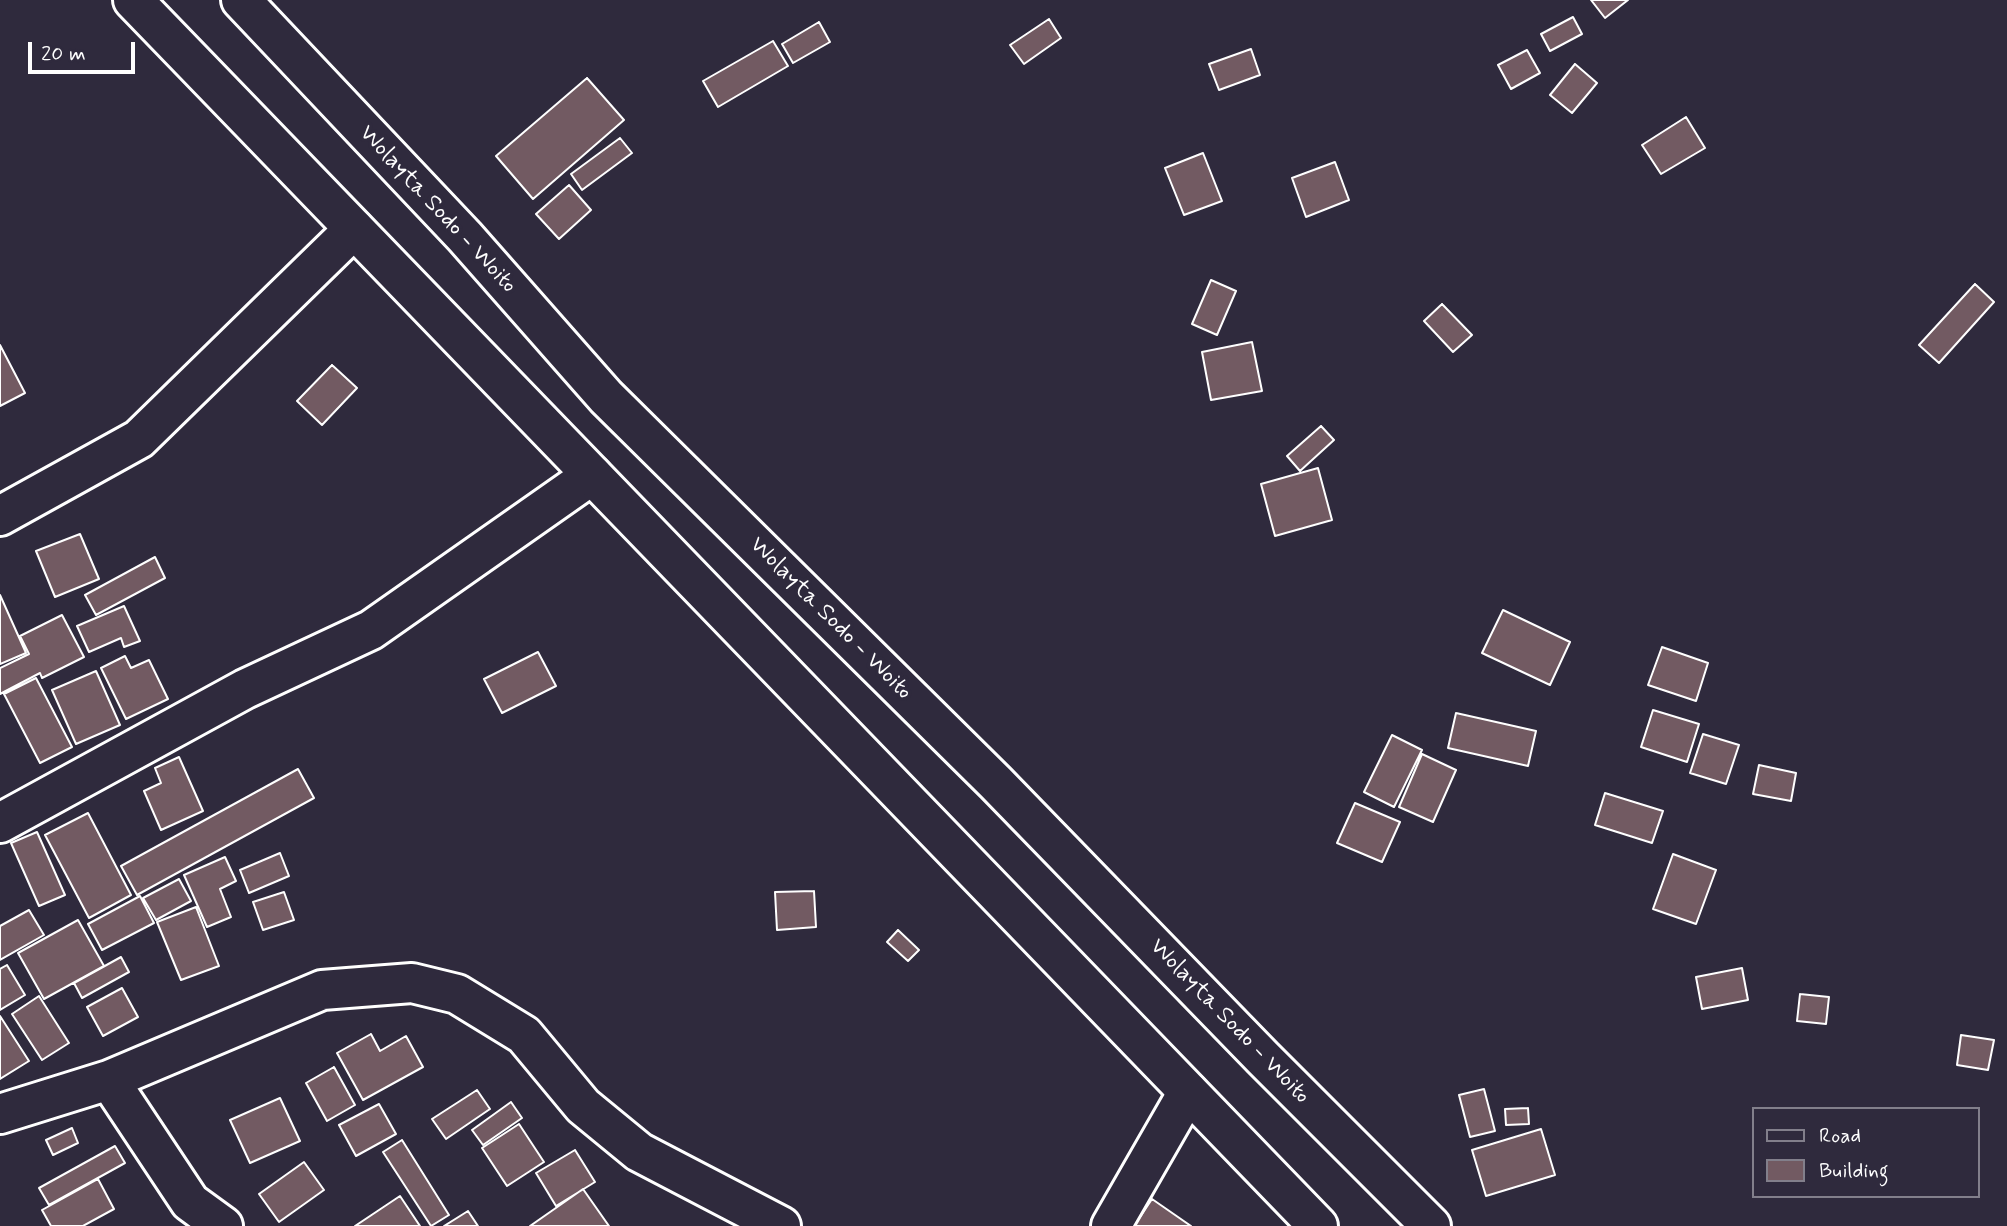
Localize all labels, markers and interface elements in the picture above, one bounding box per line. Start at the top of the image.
scale bar [32,28,138,72]
text: 20 m [41,40,86,68]
street label: Wolayta Sodo - Woito [352,120,522,300]
street label: Wolayta Sodo - Woito [742,531,918,707]
street label: Wolayta Sodo - Woito [1143,933,1315,1111]
legend [1752,1107,1979,1198]
text: Road [1819,1122,1861,1150]
text: Building [1819,1157,1889,1185]

